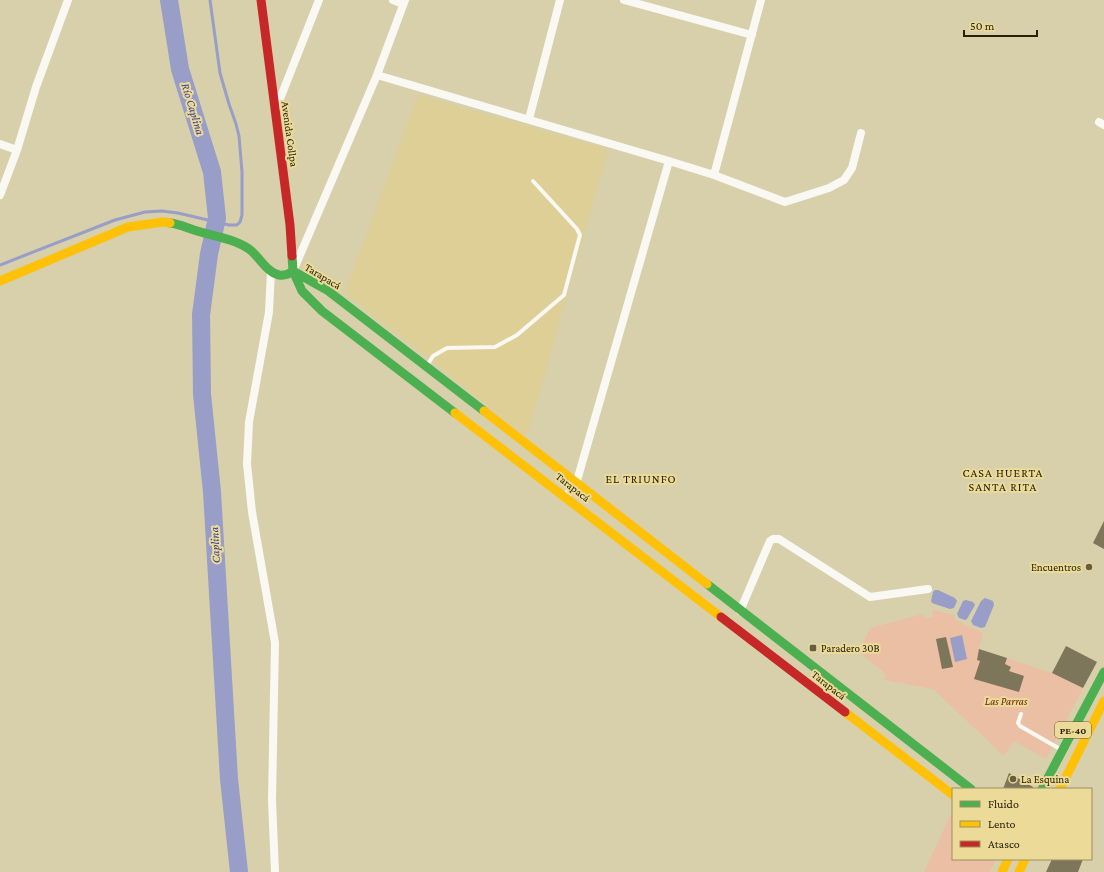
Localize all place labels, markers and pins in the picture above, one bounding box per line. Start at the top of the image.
place label: Encuentros [1031,561,1081,573]
marker: Encuentros [1084,562,1094,572]
place label: Paradero 30B [821,642,880,654]
marker: Paradero 30B [808,643,818,653]
place label: La Esquina [1021,773,1069,786]
marker: La Esquina [1008,774,1018,784]

